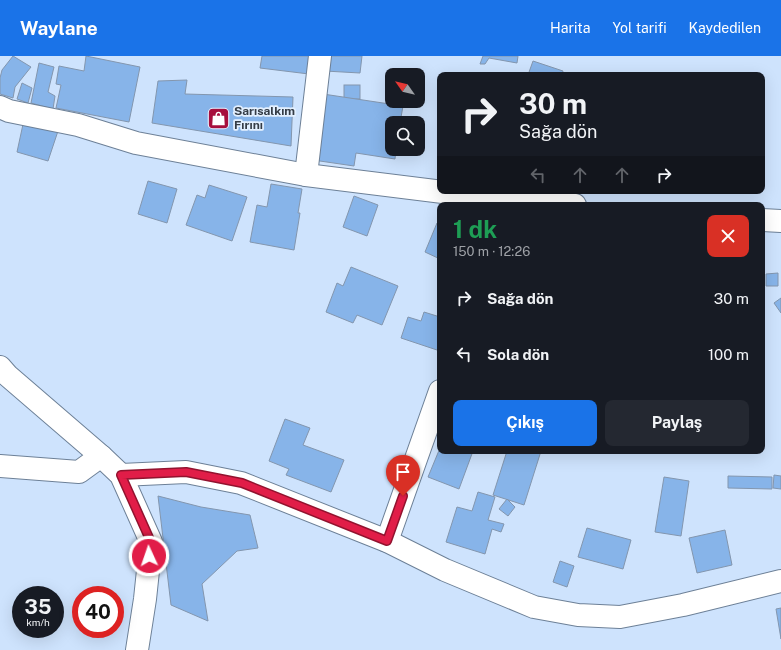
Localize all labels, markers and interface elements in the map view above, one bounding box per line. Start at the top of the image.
text: Waylane [20,17,98,39]
text: Harita [550,20,590,36]
text: Yol tarifi [612,20,667,36]
text: Kaydedilen [689,20,761,36]
north arrow [385,68,425,108]
map controls [385,68,425,156]
text: 30 m [519,87,587,120]
icon: right [453,88,505,140]
place label: Sarısalkım Fırını [234,104,295,132]
shop icon: Sarısalkım Fırını [206,105,232,131]
button: search [385,116,425,156]
text: Sağa dön [519,121,597,142]
icon: left [527,164,549,186]
icon: ahead [569,164,591,186]
icon: ahead [611,164,633,186]
icon: right [653,164,675,186]
text: 1 dk [453,215,497,243]
button: close [707,215,749,257]
text: 150 m · 12:26 [453,244,530,259]
icon: right [453,287,475,309]
text: Sağa dön [487,290,553,307]
text: 30 m [714,290,749,307]
icon: left [453,343,475,365]
text: Sola dön [487,346,549,363]
text: 100 m [708,346,749,363]
button: Çıkış [453,400,597,446]
button: Paylaş [605,400,749,446]
pin [386,455,420,496]
icon: arrive [392,461,414,483]
position arrow [128,535,170,577]
speed limit sign: 40 [72,586,124,638]
text: 35 [25,595,51,619]
text: km/h [26,616,50,628]

